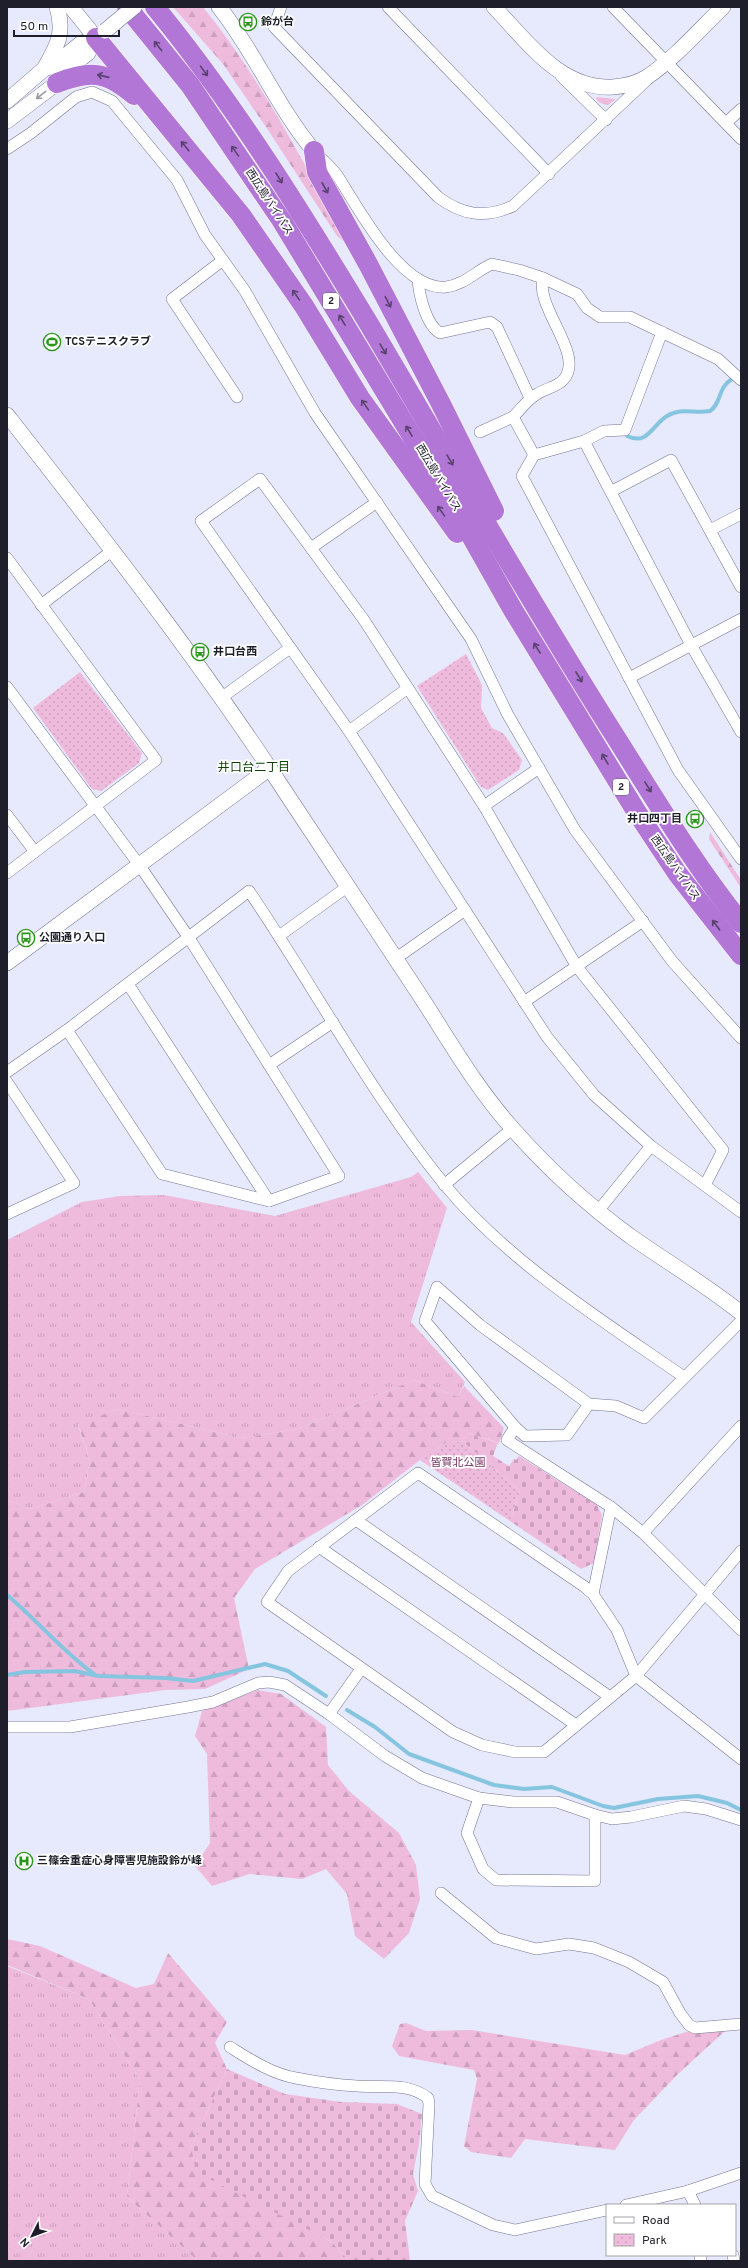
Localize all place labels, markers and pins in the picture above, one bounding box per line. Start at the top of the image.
bus stop icon: 鈴が台 [238,12,258,32]
place label: 鈴が台 [261,15,294,29]
sports icon: TCSテニスクラブ [42,332,62,352]
place label: TCSテニスクラブ [65,335,151,349]
bus stop icon: 井口台西 [190,642,210,662]
place label: 井口台西 [213,645,257,659]
bus stop icon: 井口四丁目 [685,809,705,829]
place label: 井口四丁目 [627,812,682,826]
bus stop icon: 公園通り入口 [16,928,36,948]
place label: 公園通り入口 [39,931,105,945]
hospital icon: 三篠会重症心身障害児施設鈴が峰 [14,1851,34,1871]
place label: 三篠会重症心身障害児施設鈴が峰 [37,1854,202,1868]

